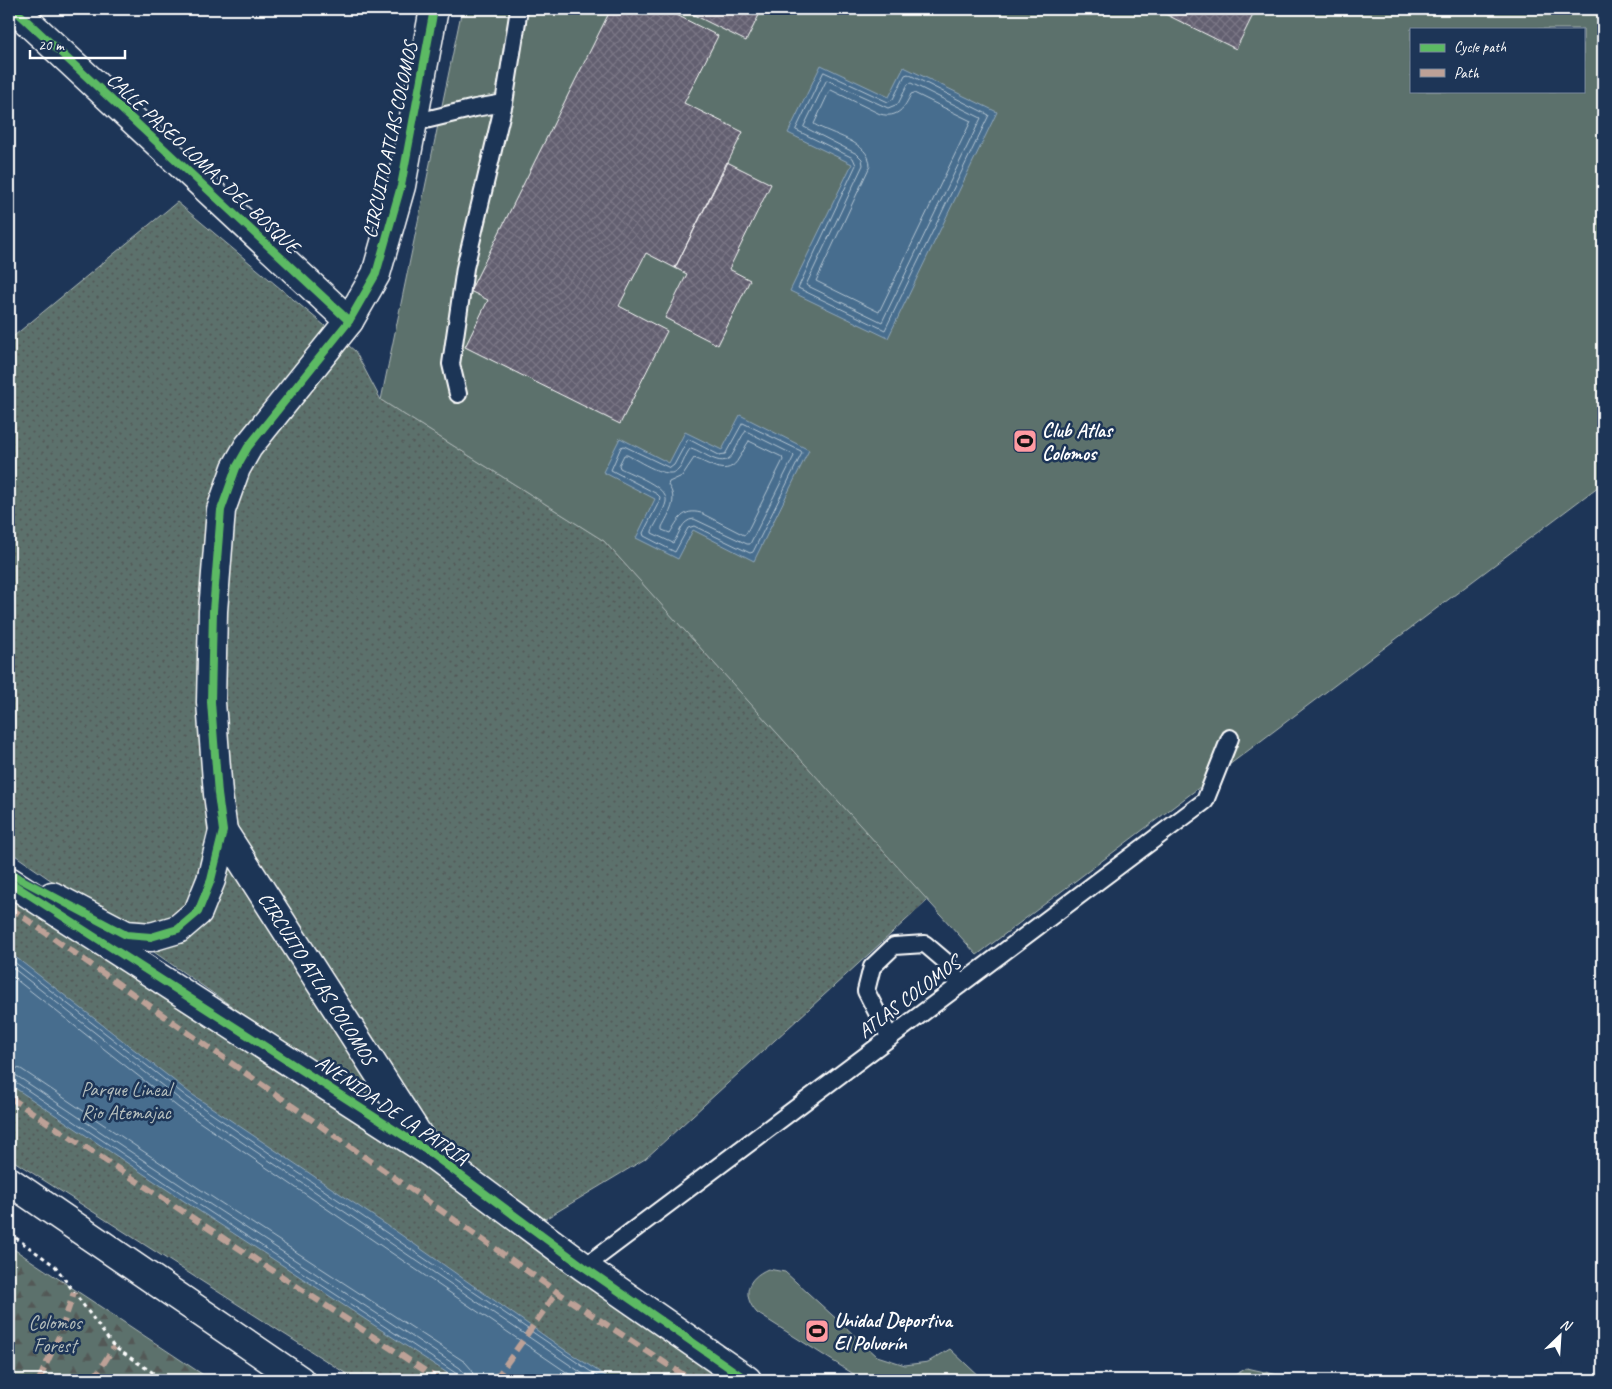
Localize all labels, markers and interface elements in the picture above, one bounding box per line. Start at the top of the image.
scale bar [30,28,125,60]
legend [1410,28,1584,92]
text: 20 m [38,36,65,55]
street label: CIRCUITO ATLAS COLOMOS [357,37,424,240]
text: Cycle path [1454,38,1506,57]
text: Path [1454,64,1480,83]
street label: CALLE PASEO LOMAS DEL BOSQUE [102,67,307,261]
place label: Club Atlas Colomos [1042,418,1114,466]
sports icon: Club Atlas Colomos [1012,428,1038,454]
street label: CIRCUITO ATLAS COLOMOS [253,887,383,1071]
street label: ATLAS COLOMOS [853,948,968,1044]
street label: AVENIDA DE LA PATRIA [311,1050,474,1171]
park label: Parque Lineal Rio Atemajac [81,1077,175,1125]
place label: Unidad Deportiva El Polvorín [834,1308,953,1356]
park label: Colomos Forest [28,1310,84,1358]
north arrow [1534,1312,1584,1362]
text: N [1558,1315,1575,1335]
sports icon: Unidad Deportiva El Polvorín [804,1318,830,1344]

